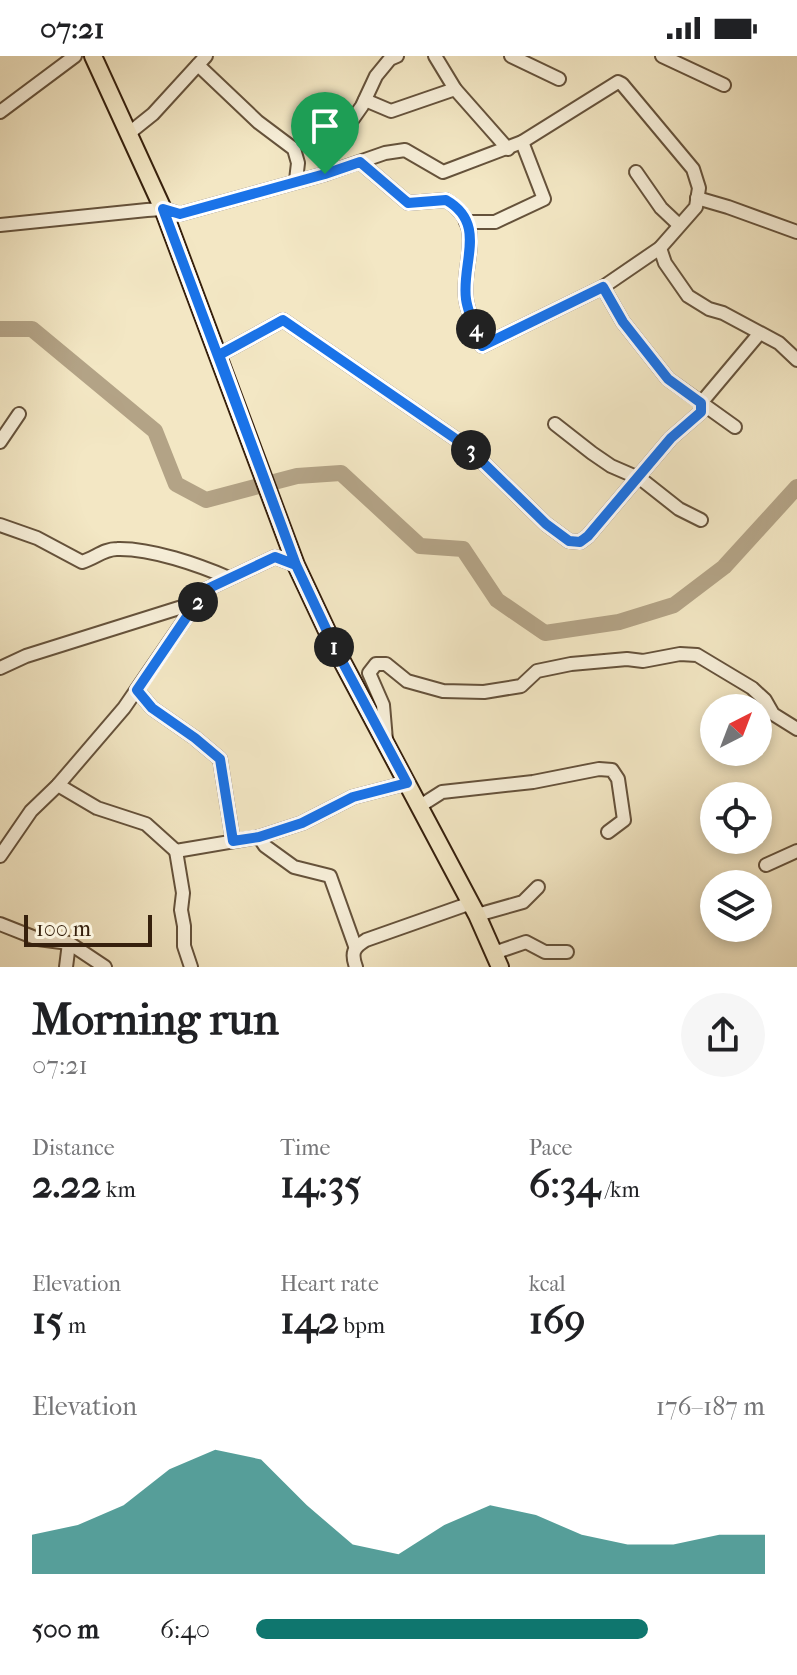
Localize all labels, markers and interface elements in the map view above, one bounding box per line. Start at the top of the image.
text: 07:21 [40,11,104,46]
pin [291,92,359,174]
icon: arrive [303,104,347,148]
pin: 4 [456,309,496,349]
text: 4 [470,316,483,342]
pin: 3 [451,430,491,470]
text: 3 [466,437,476,463]
pin: 2 [178,582,218,622]
text: 2 [192,589,204,615]
pin: 1 [314,627,354,667]
text: 1 [330,634,338,660]
north arrow [700,694,772,766]
map controls [700,694,772,942]
button: locate [700,782,772,854]
button: layers [700,870,772,942]
scale bar [24,911,152,947]
text: 100 m [36,916,91,942]
button: share [681,993,765,1077]
text: Morning run [32,994,279,1045]
text: 07:21 [32,1050,88,1081]
text: Distance [32,1135,115,1161]
text: Time [280,1135,330,1161]
text: Pace [529,1135,572,1161]
text: 2.22 [32,1161,101,1207]
text: 14:35 [280,1161,362,1207]
text: 6:34 [529,1161,600,1207]
text: km [101,1177,136,1203]
text: /km [600,1177,640,1203]
text: Elevation [32,1271,121,1297]
text: Heart rate [280,1271,379,1297]
text: kcal [529,1271,566,1297]
text: 15 [32,1297,63,1343]
text: 142 [280,1297,339,1343]
text: 169 [529,1297,585,1343]
text: m [63,1313,86,1339]
text: bpm [339,1313,385,1339]
text: Elevation [32,1391,137,1422]
text: 176–187 m [656,1391,765,1422]
text: 500 m [32,1614,99,1645]
text: 6:40 [160,1614,210,1645]

